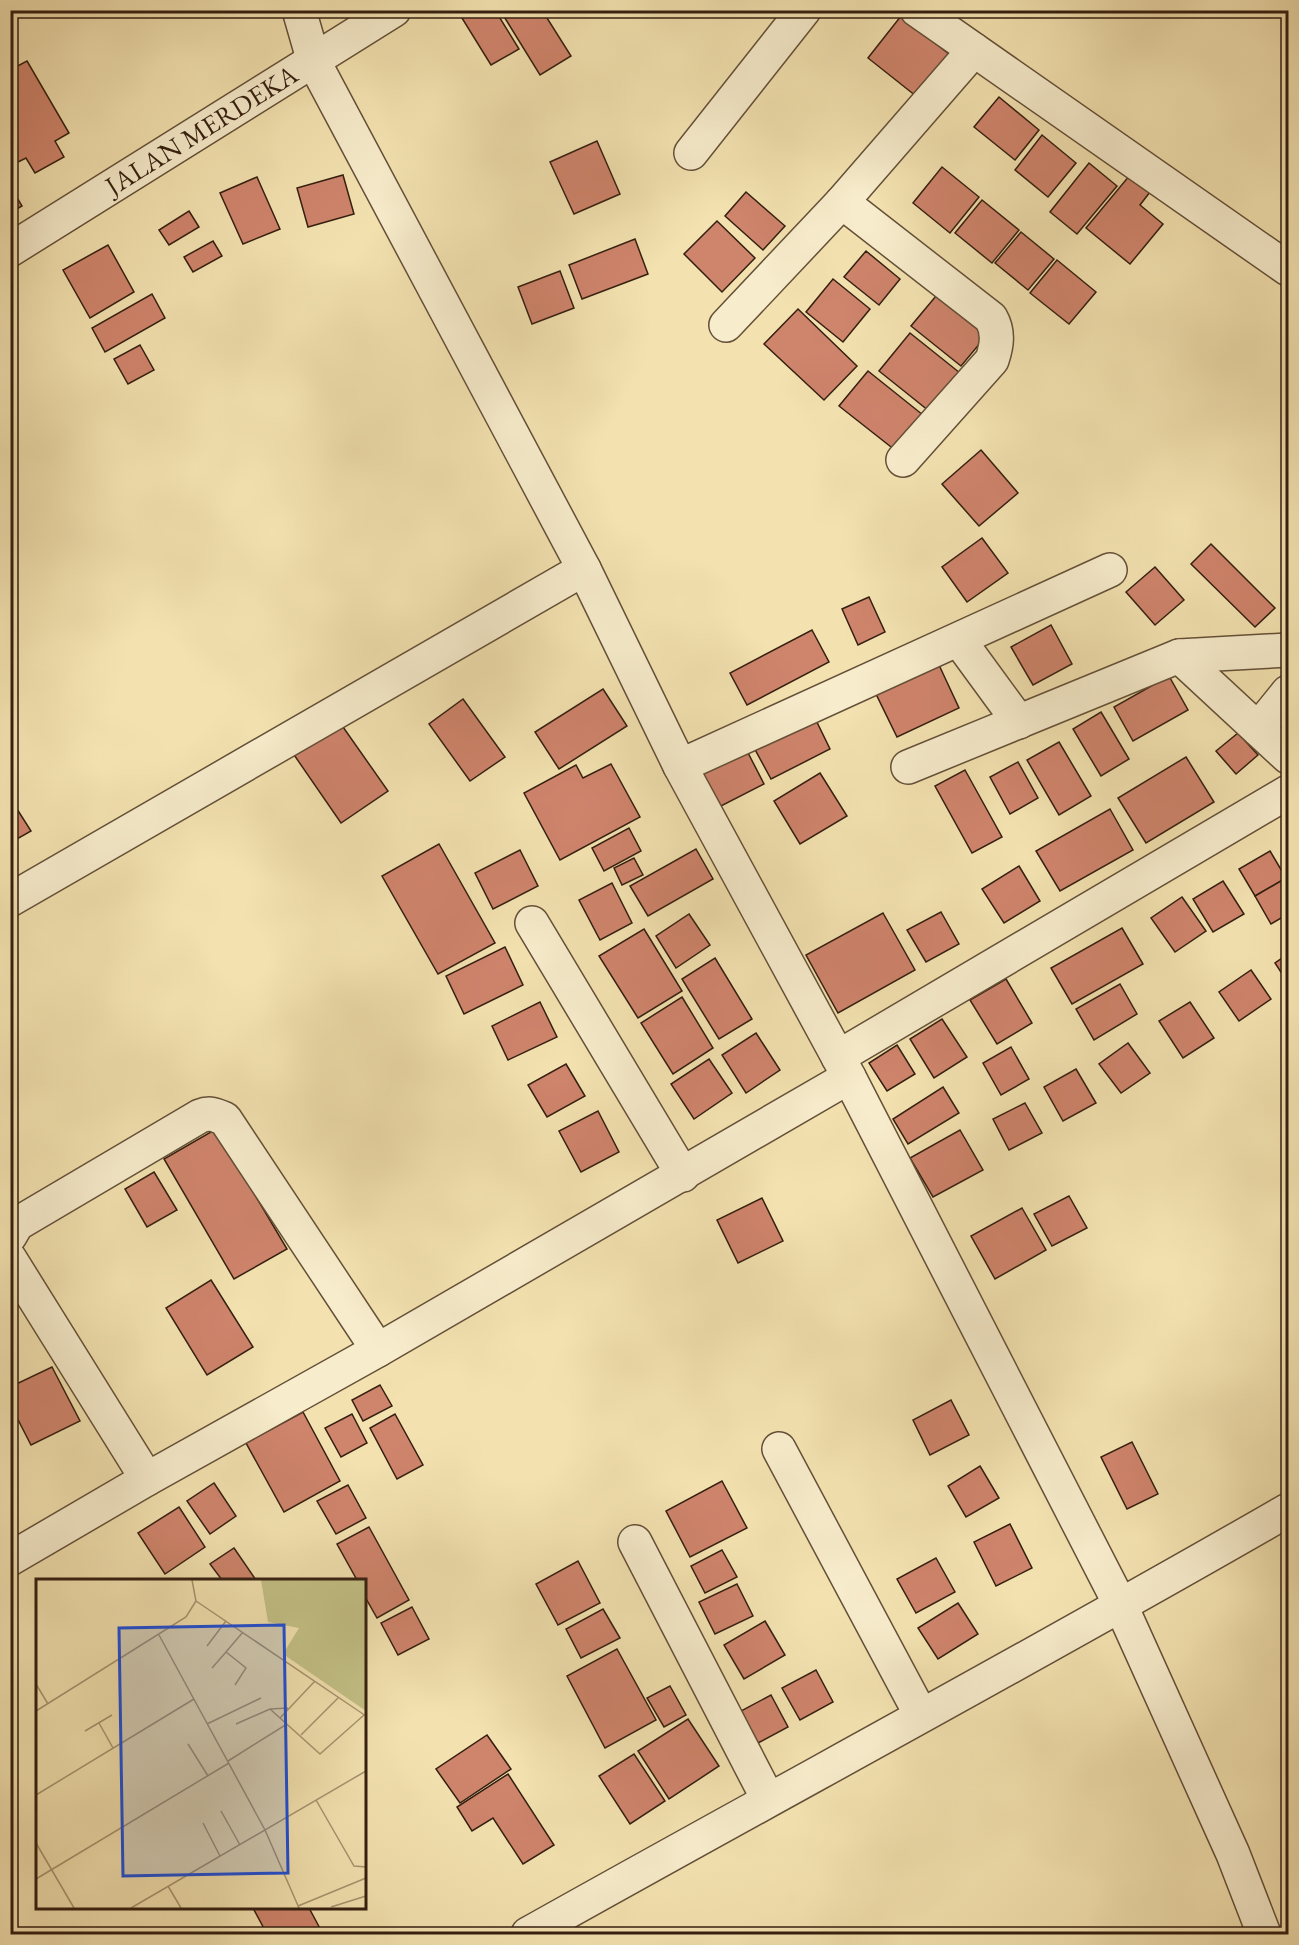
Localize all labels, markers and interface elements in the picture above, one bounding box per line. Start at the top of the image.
street label: JALAN MERDEKA [97,56,304,204]
inset map [36,1579,366,1909]

